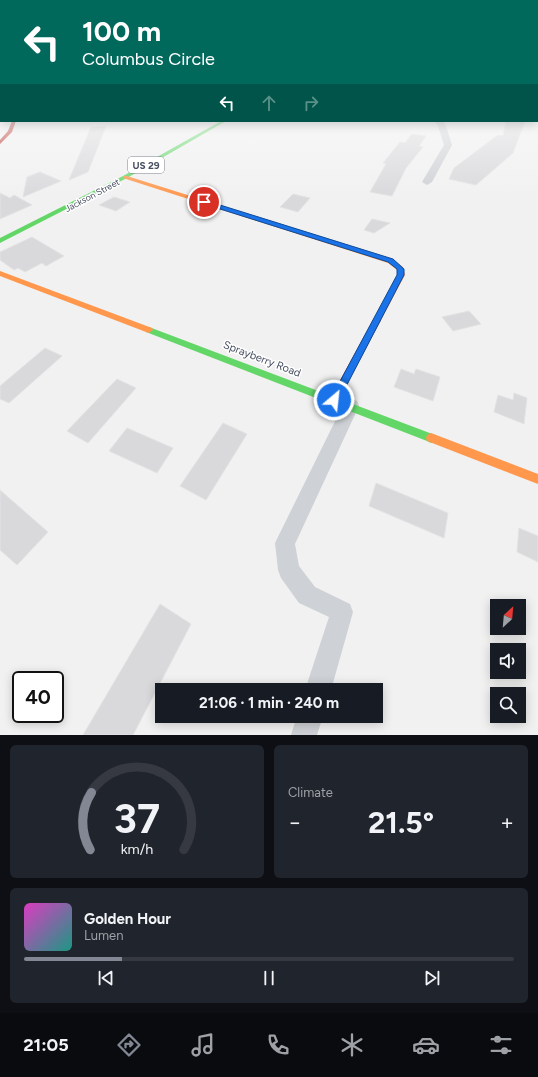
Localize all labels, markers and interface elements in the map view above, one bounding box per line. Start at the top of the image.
text: 100 m [82,14,161,48]
icon: left [16,16,68,68]
text: Columbus Circle [82,48,215,70]
icon: left [216,92,238,114]
icon: ahead [258,92,280,114]
icon: right [300,92,322,114]
road number: US 29 [128,157,164,173]
street label: Jackson Street [63,176,122,214]
pin [187,185,221,219]
icon: arrive [193,191,215,213]
street label: Sprayberry Road [221,338,303,380]
position arrow [313,379,355,421]
north arrow [490,599,526,635]
map controls [490,599,526,723]
button: sound [490,643,526,679]
speed limit sign: 40 [12,671,64,723]
button: search [490,687,526,723]
text: 21:06 · 1 min · 240 m [199,694,339,712]
text: Climate [288,785,333,800]
text: 37 [114,792,160,842]
text: 21.5° [368,804,434,841]
text: − [288,809,302,836]
text: + [500,809,514,836]
text: km/h [121,839,153,857]
text: Golden Hour [84,910,171,928]
text: Lumen [84,928,123,943]
icon: previous [95,967,117,989]
icon: pause [258,967,280,989]
icon: next [421,967,443,989]
icon: directions [115,1031,143,1059]
icon: music [189,1031,217,1059]
icon: phone [264,1031,292,1059]
icon: climate [338,1031,366,1059]
icon: car [412,1031,440,1059]
icon: filters [487,1031,515,1059]
text: 21:05 [23,1034,69,1056]

